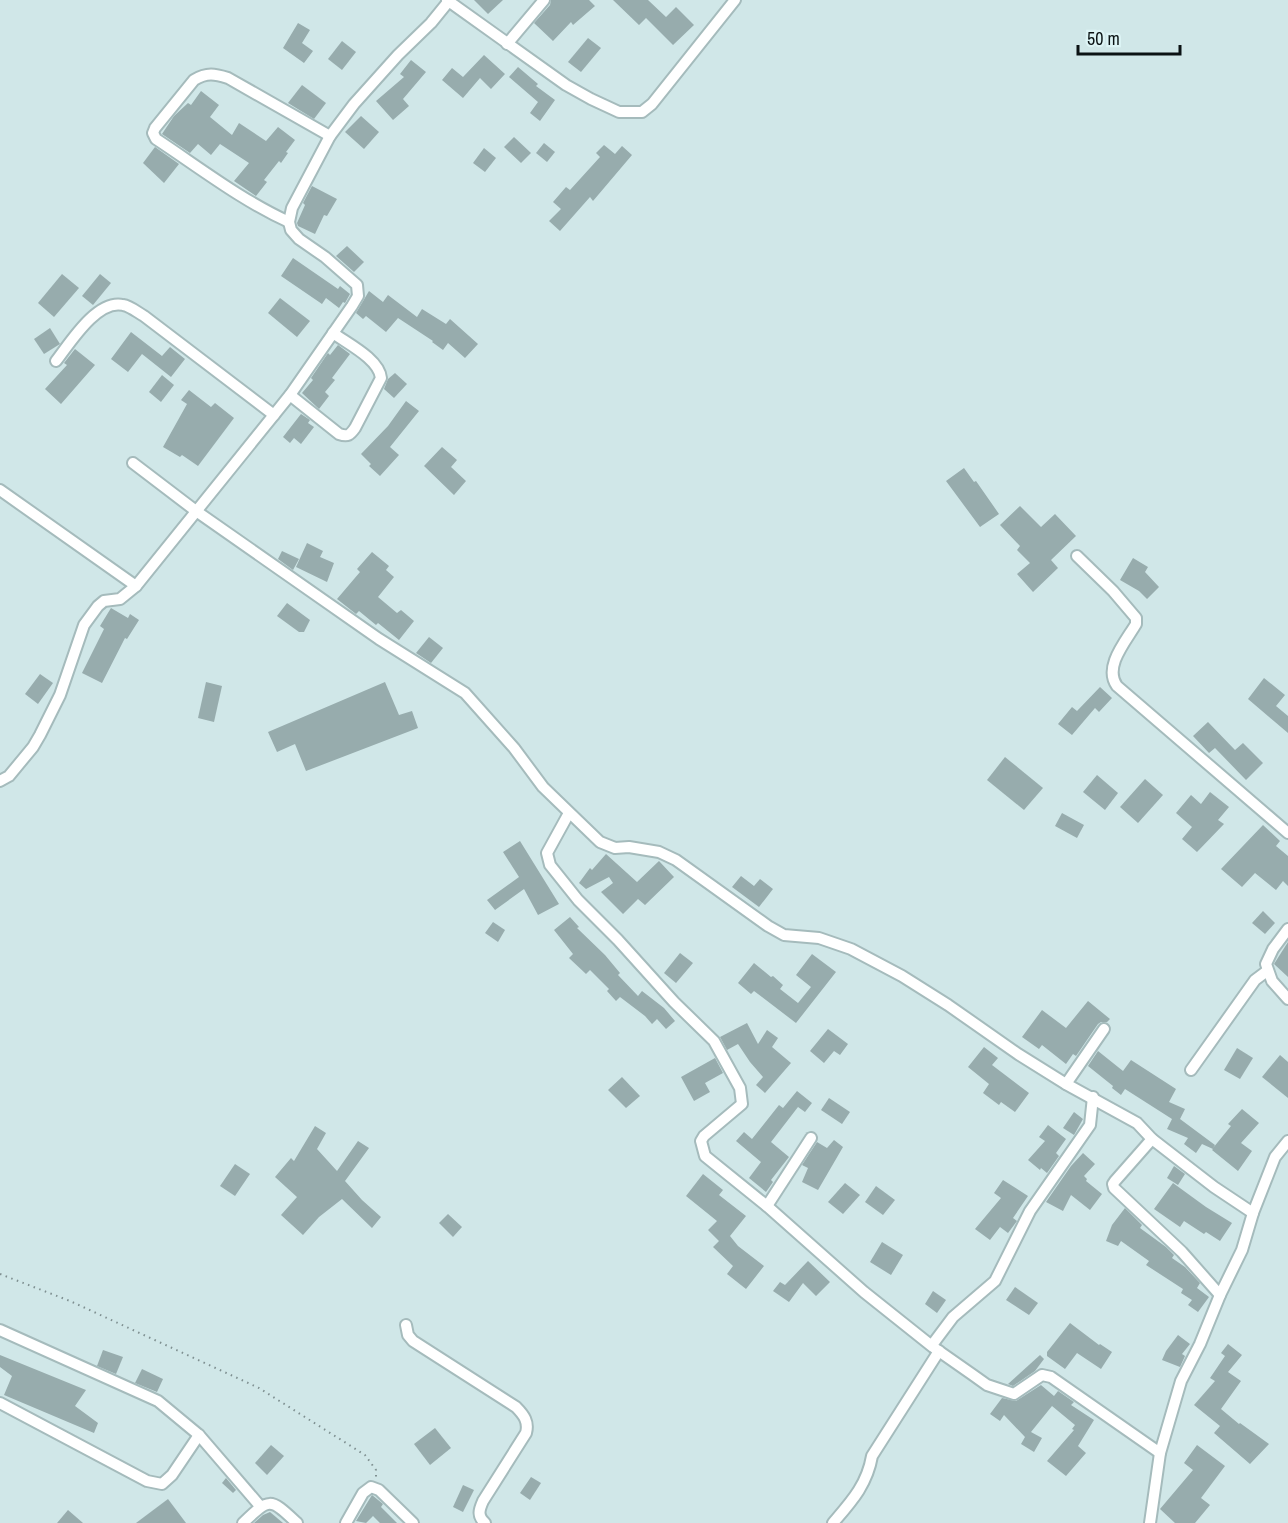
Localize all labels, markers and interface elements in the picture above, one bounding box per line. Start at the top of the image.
scale bar [1078,18,1180,56]
text: 50 m [1087,26,1120,51]

